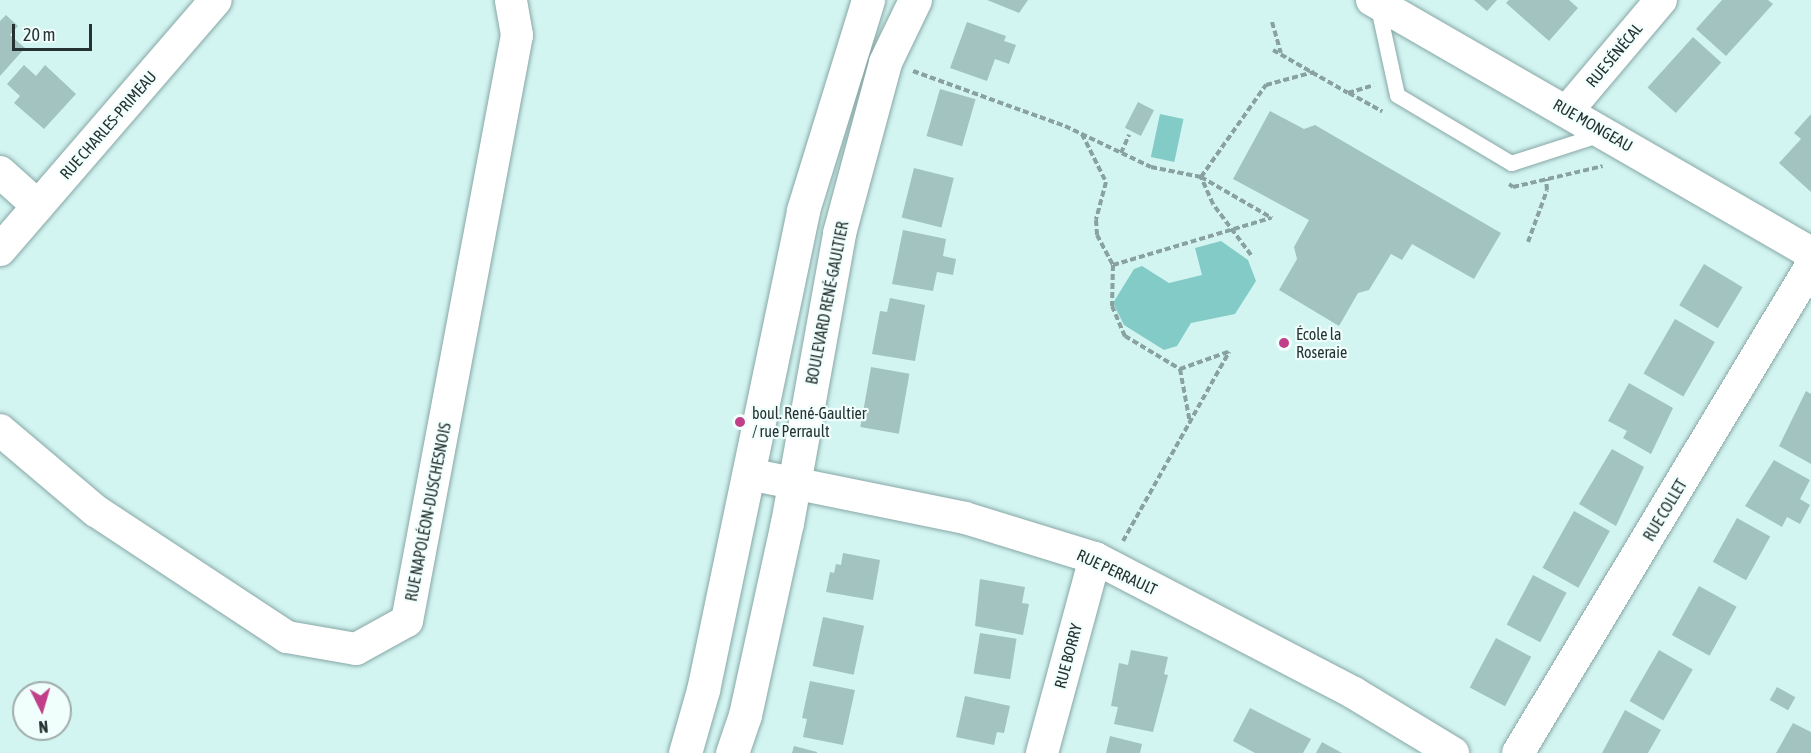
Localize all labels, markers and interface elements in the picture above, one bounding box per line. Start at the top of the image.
scale bar [15,12,94,50]
street label: RUE SÉNÉCAL [1582,19,1646,91]
text: 20 m [23,24,55,45]
street label: RUE CHARLES-PRIMEAU [56,67,160,183]
street label: RUE MONGEAU [1550,95,1636,155]
street label: BOULEVARD RENÉ-GAULTIER [802,220,852,386]
place label: École la Roseraie [1296,324,1347,362]
marker: École la Roseraie [1277,336,1291,350]
place label: boul. René-Gaultier / rue Perrault [752,403,867,441]
marker: boul. René-Gaultier / rue Perrault [733,415,747,429]
street label: RUE NAPOLÉON-DUSCHESNOIS [401,421,455,603]
street label: RUE COLLET [1639,476,1691,544]
street label: RUE PERRAULT [1074,545,1160,599]
street label: RUE BORRY [1050,621,1086,691]
north arrow [12,681,72,741]
text: N [38,718,49,736]

